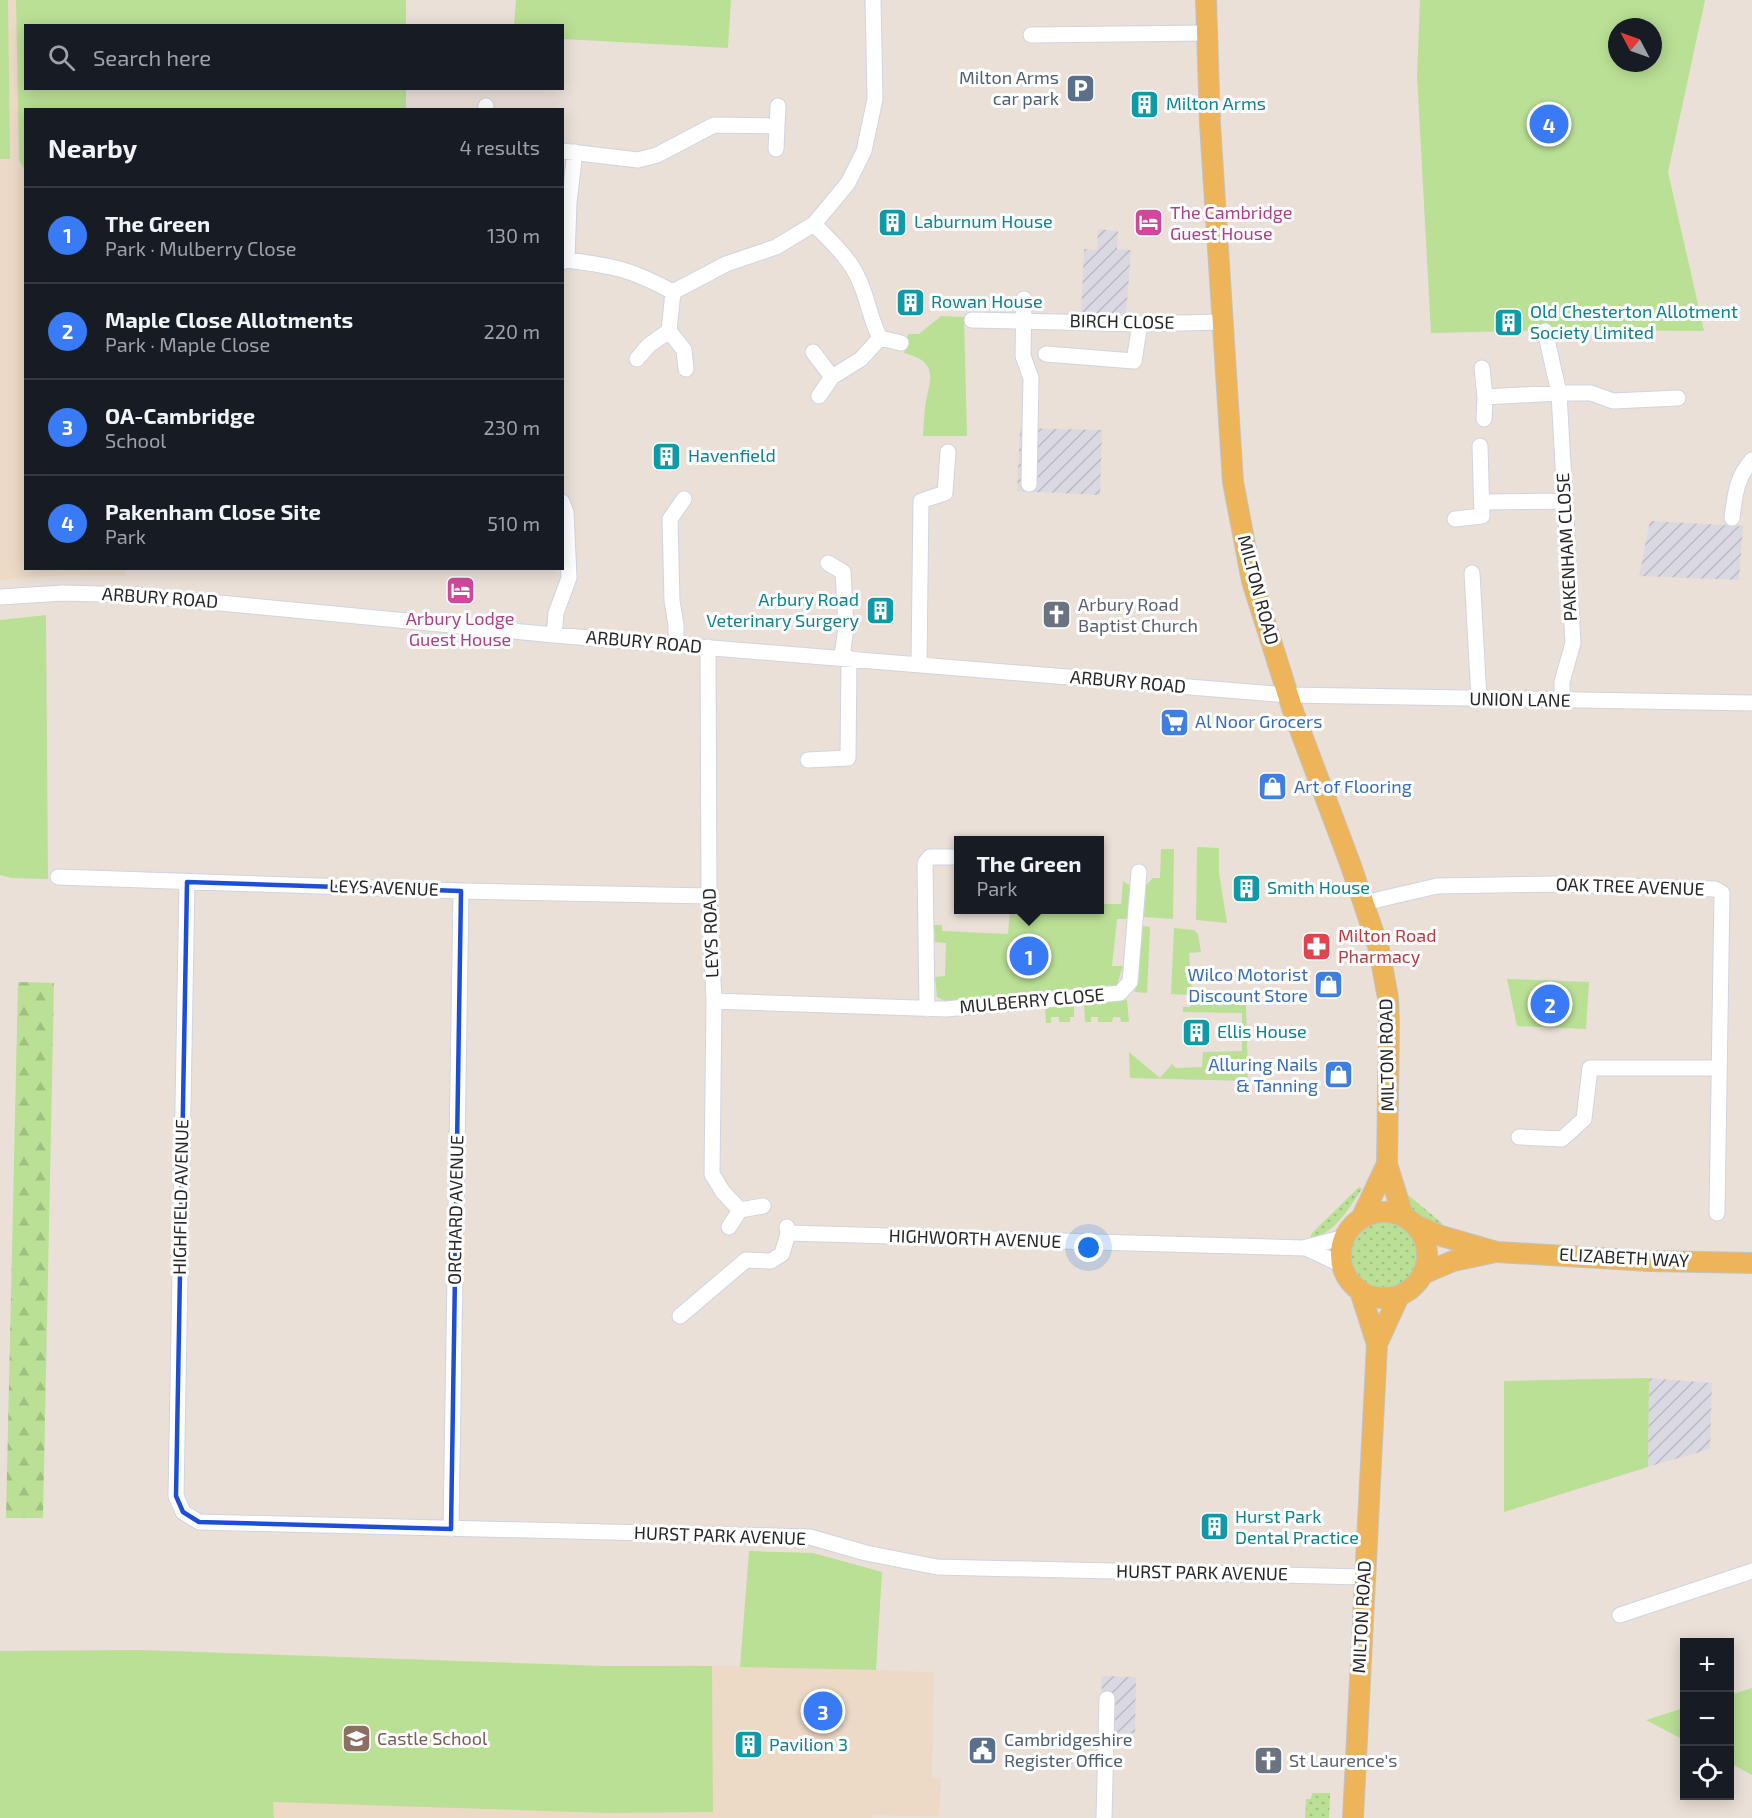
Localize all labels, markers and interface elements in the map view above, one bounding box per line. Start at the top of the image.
north arrow [1608,18,1662,72]
search box [24,24,564,90]
icon: search [45,41,78,74]
text: Search here [93,44,211,70]
place label: Milton Arms car park [959,66,1059,109]
parking icon: Milton Arms car park [1064,72,1096,104]
building icon: Milton Arms [1129,88,1161,120]
place label: Milton Arms [1166,92,1266,114]
pin: 4 [1530,102,1568,146]
text: Nearby [48,132,137,163]
text: 4 results [460,135,540,159]
place label: The Cambridge Guest House [1170,201,1292,244]
building icon: Laburnum House [877,206,909,238]
hotel icon: The Cambridge Guest House [1133,207,1165,239]
text: The Green [105,210,210,236]
place label: Laburnum House [914,210,1053,232]
text: 1 [63,223,72,247]
text: 130 m [487,223,540,247]
text: Park · Mulberry Close [105,236,297,260]
building icon: Rowan House [894,286,926,318]
place label: Rowan House [931,290,1043,312]
place label: Old Chesterton Allotment Society Limited [1530,300,1738,343]
text: Maple Close Allotments [105,306,353,332]
building icon: Old Chesterton Allotment Society Limited [1493,306,1525,338]
street label: BIRCH CLOSE [1069,309,1175,333]
text: 2 [62,319,73,343]
text: 220 m [483,319,540,343]
text: Park · Maple Close [105,332,270,356]
text: OA-Cambridge [105,402,255,428]
text: 3 [62,415,73,439]
text: 230 m [484,415,540,439]
text: School [105,428,166,452]
building icon: Havenfield [651,440,683,472]
place label: Havenfield [688,444,776,466]
street label: PAKENHAM CLOSE [1551,472,1581,622]
text: Pakenham Close Site [105,498,321,524]
text: 4 [61,511,74,535]
text: 510 m [487,511,540,535]
text: Park [105,524,146,548]
street label: MILTON ROAD [1234,532,1284,647]
hotel icon: Arbury Lodge Guest House [444,574,476,606]
street label: ARBURY ROAD [101,582,219,612]
place label: Arbury Road Veterinary Surgery [706,588,859,631]
place label: Arbury Road Baptist Church [1078,593,1198,636]
building icon: Arbury Road Veterinary Surgery [864,594,896,626]
church icon: Arbury Road Baptist Church [1041,599,1073,631]
place label: Arbury Lodge Guest House [406,607,514,650]
street label: ARBURY ROAD [585,625,703,657]
street label: ARBURY ROAD [1069,665,1187,697]
street label: UNION LANE [1469,687,1571,711]
supermarket icon: Al Noor Grocers [1158,706,1190,738]
place label: Al Noor Grocers [1195,710,1322,732]
shop icon: Art of Flooring [1257,771,1289,803]
place label: Art of Flooring [1294,775,1412,797]
popup [954,836,1104,914]
text: The Green [976,850,1082,876]
building icon: Smith House [1230,872,1262,904]
street label: OAK TREE AVENUE [1555,872,1705,900]
street label: LEYS AVENUE [329,874,439,900]
text: Park [976,876,1017,900]
place label: Smith House [1267,876,1370,898]
street label: LEYS ROAD [697,888,723,978]
place label: Milton Road Pharmacy [1338,924,1436,967]
pharmacy icon: Milton Road Pharmacy [1301,930,1333,962]
pin: 1 [1010,934,1048,978]
place label: Wilco Motorist Discount Store [1187,963,1308,1006]
shop icon: Wilco Motorist Discount Store [1313,969,1345,1001]
pin: 2 [1530,982,1570,1026]
street label: MULBERRY CLOSE [958,983,1105,1017]
street label: MILTON ROAD [1374,998,1398,1112]
building icon: Ellis House [1180,1016,1212,1048]
place label: Ellis House [1217,1020,1307,1042]
place label: Alluring Nails & Tanning [1208,1053,1318,1096]
shop icon: Alluring Nails & Tanning [1323,1059,1355,1091]
street label: HIGHFIELD AVENUE [168,1119,192,1275]
street label: ORCHARD AVENUE [443,1135,467,1285]
street label: HIGHWORTH AVENUE [888,1224,1062,1252]
your location [1074,1233,1103,1262]
street label: ELIZABETH WAY [1559,1243,1690,1271]
place label: Hurst Park Dental Practice [1235,1505,1359,1548]
building icon: Hurst Park Dental Practice [1198,1511,1230,1543]
street label: HURST PARK AVENUE [634,1521,806,1549]
street label: HURST PARK AVENUE [1116,1560,1288,1584]
street label: MILTON ROAD [1347,1560,1375,1674]
map controls [1680,1638,1734,1800]
button: + [1680,1638,1734,1692]
pin: 3 [804,1688,842,1734]
button: − [1680,1692,1734,1746]
school or university icon: Castle School [340,1723,372,1755]
place label: Castle School [377,1727,488,1749]
place label: Cambridgeshire Register Office [1004,1728,1133,1771]
building icon: Pavilion 3 [732,1729,764,1761]
place label: Pavilion 3 [769,1733,848,1755]
public building icon: Cambridgeshire Register Office [967,1734,999,1766]
church icon: St Laurence's [1252,1745,1284,1777]
button: locate [1680,1746,1734,1800]
place label: St Laurence's [1289,1749,1397,1771]

